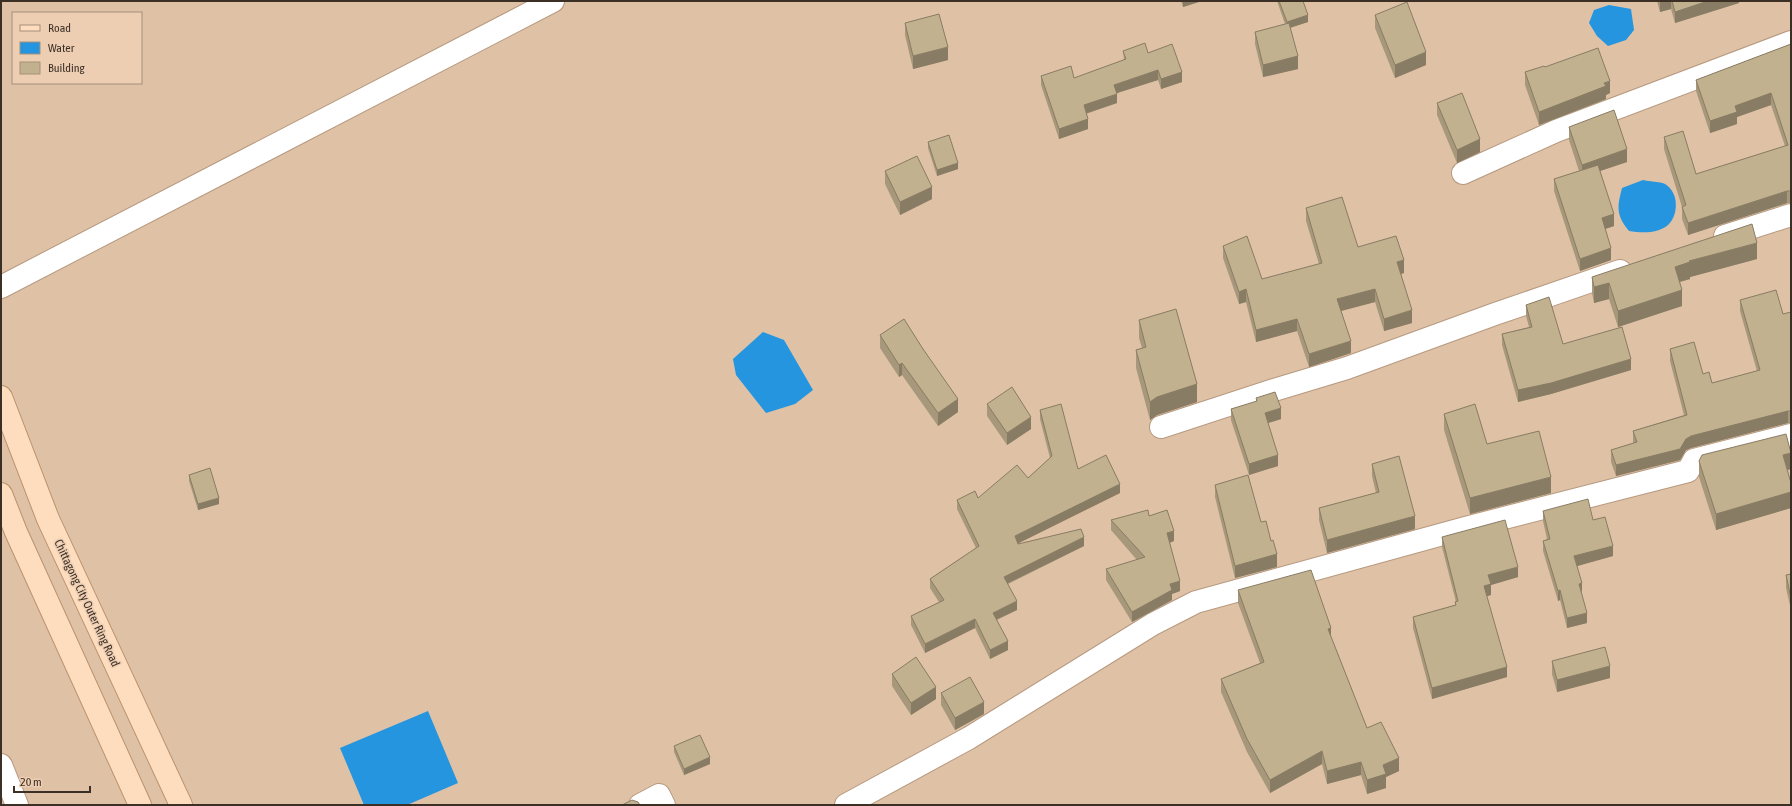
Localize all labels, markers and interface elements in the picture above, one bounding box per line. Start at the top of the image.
legend [12,12,142,84]
text: Road [48,21,71,35]
text: Water [48,41,75,55]
text: Building [48,61,86,75]
street label: Chittagong City Outer Ring Road [51,537,123,669]
scale bar [14,768,90,794]
text: 20 m [20,775,42,789]

